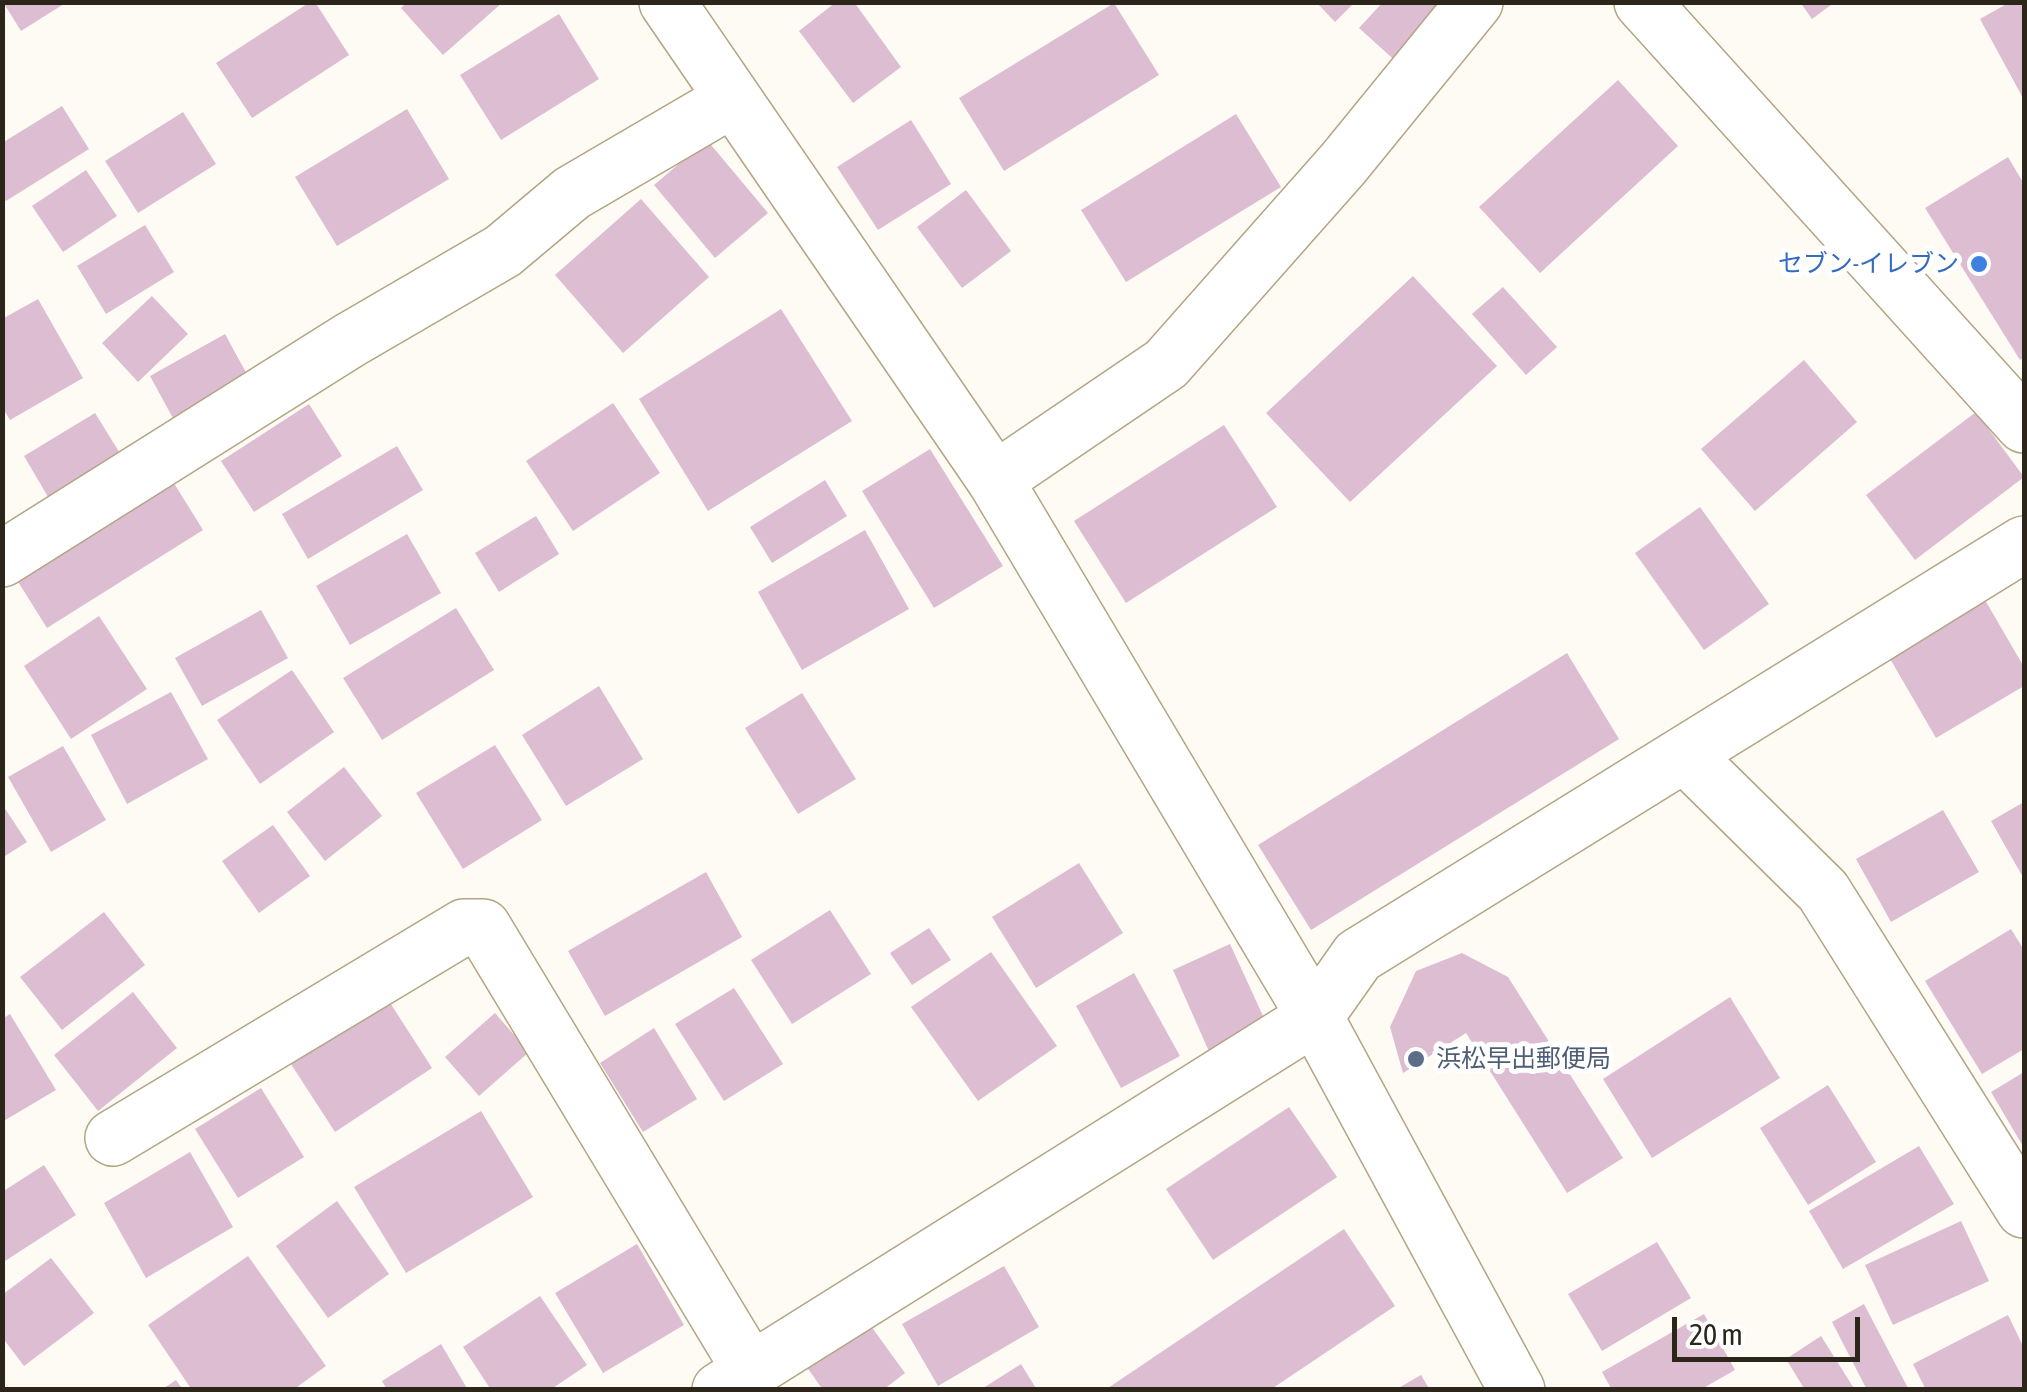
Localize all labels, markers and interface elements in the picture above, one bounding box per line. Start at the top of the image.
place label: セブン-イレブン [1778,249,1959,279]
marker: セブン-イレブン [1968,253,1990,275]
place label: 浜松早出郵便局 [1436,1044,1611,1074]
marker: 浜松早出郵便局 [1405,1048,1427,1070]
scale bar [1677,1297,1864,1359]
text: 20 m [1689,1317,1743,1351]

